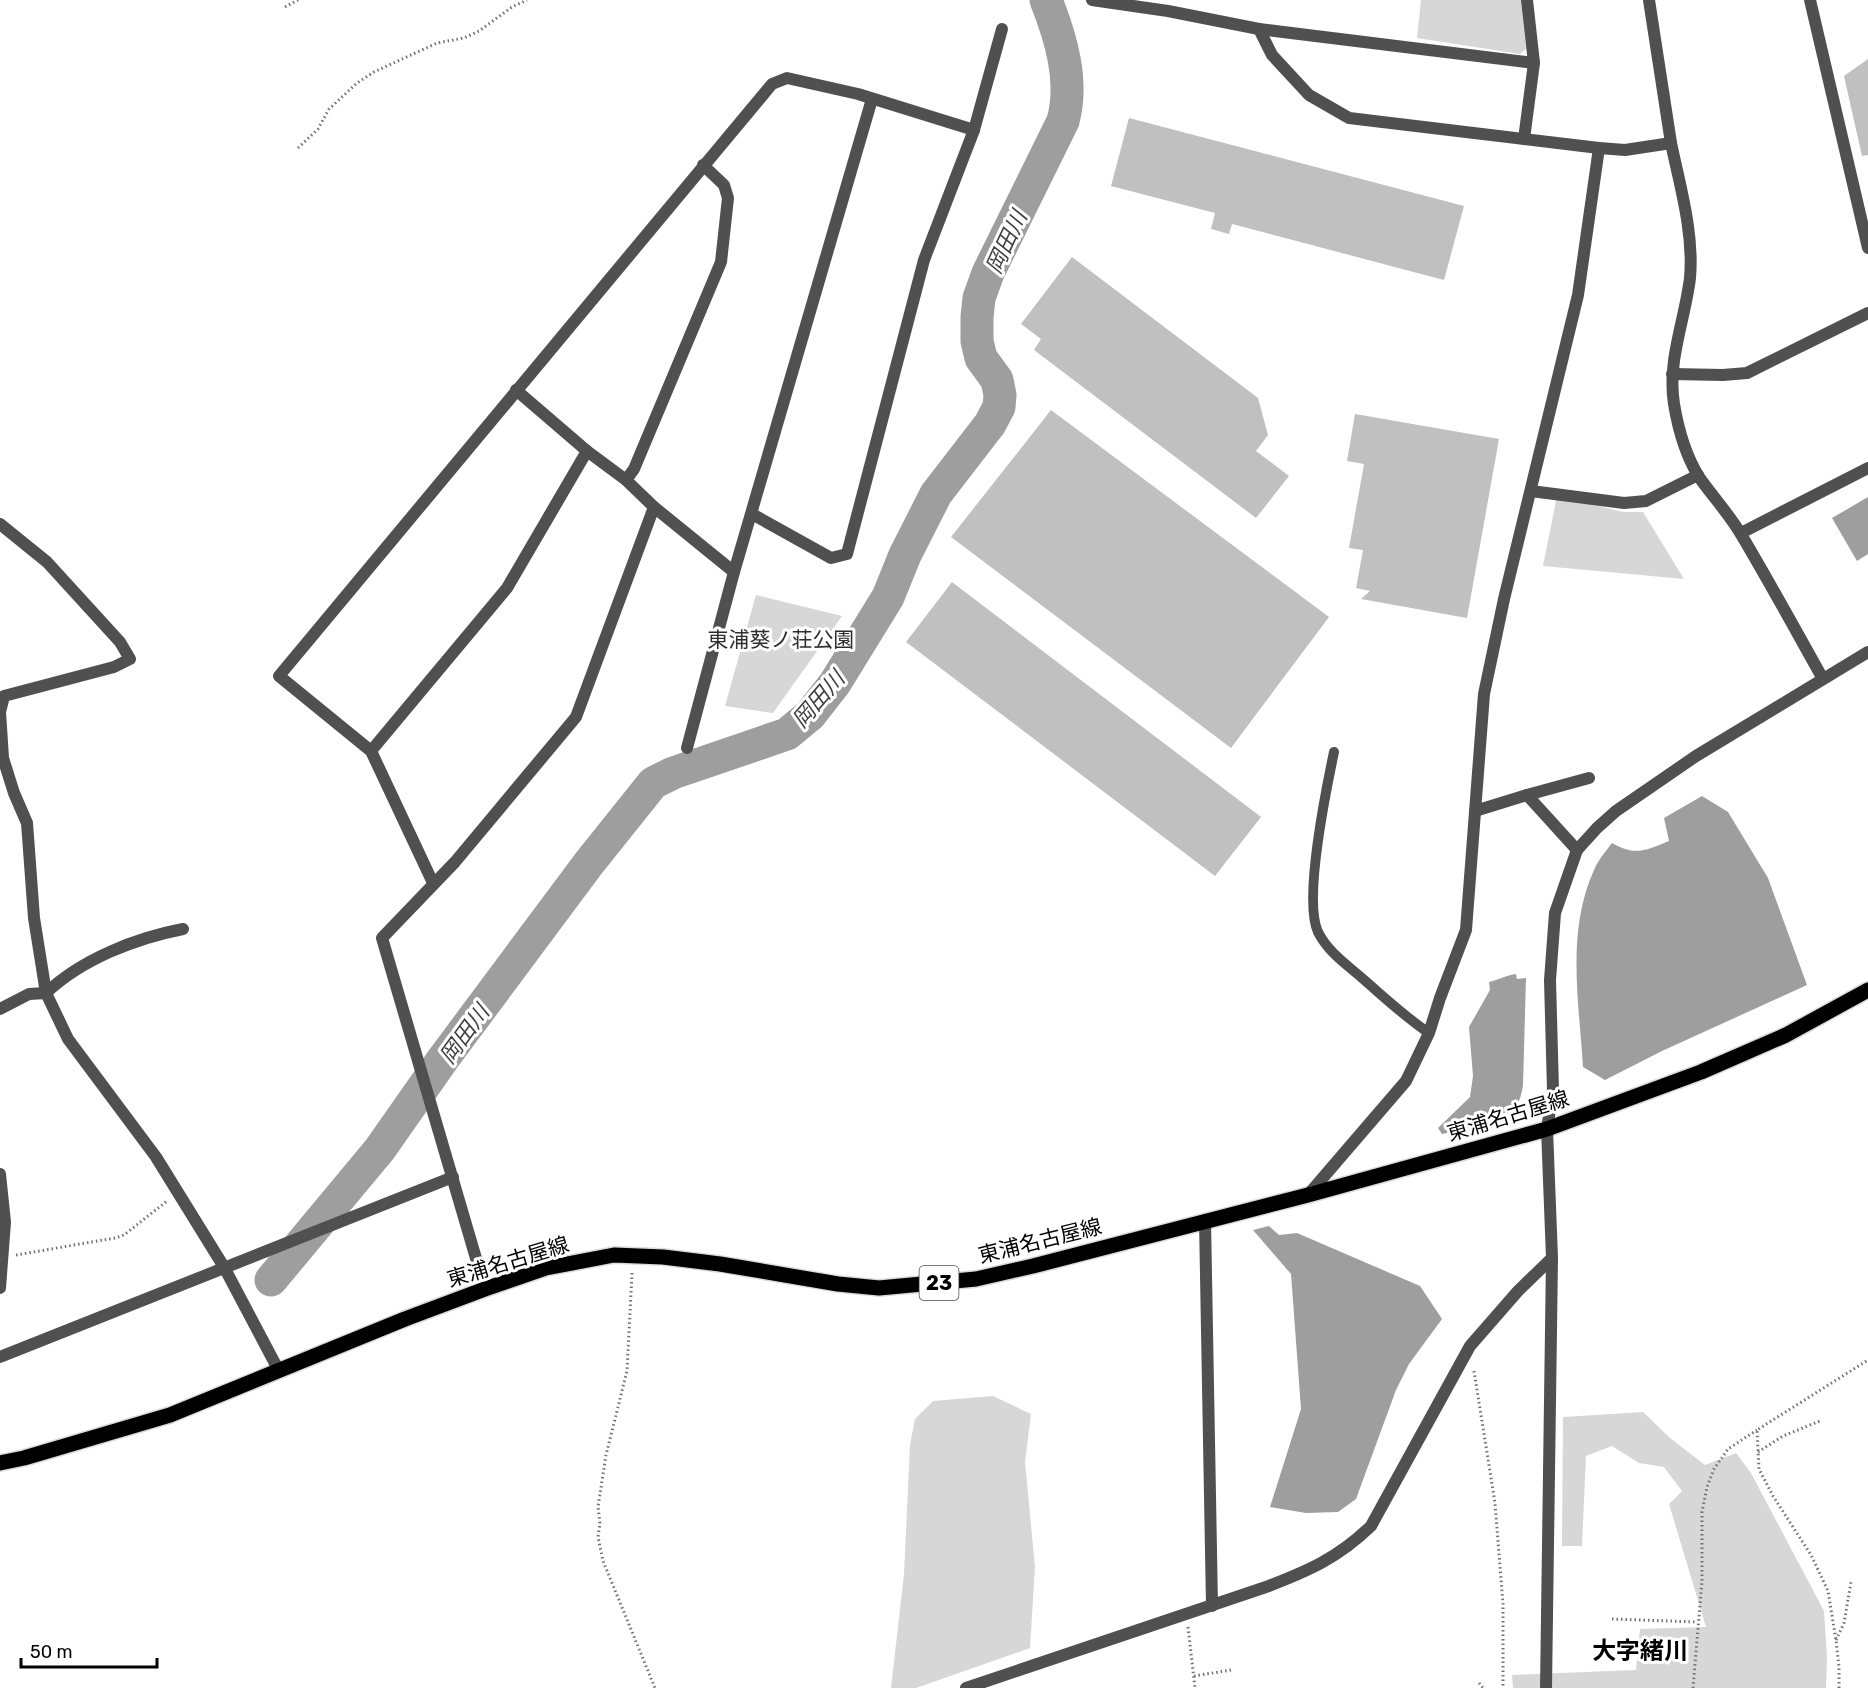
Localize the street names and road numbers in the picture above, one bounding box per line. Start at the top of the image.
street label: 東浦名古屋線 [1444,1085,1572,1146]
street label: 東浦名古屋線 [976,1213,1104,1268]
street label: 東浦名古屋線 [444,1231,572,1292]
road number: 23 [920,1266,958,1300]

